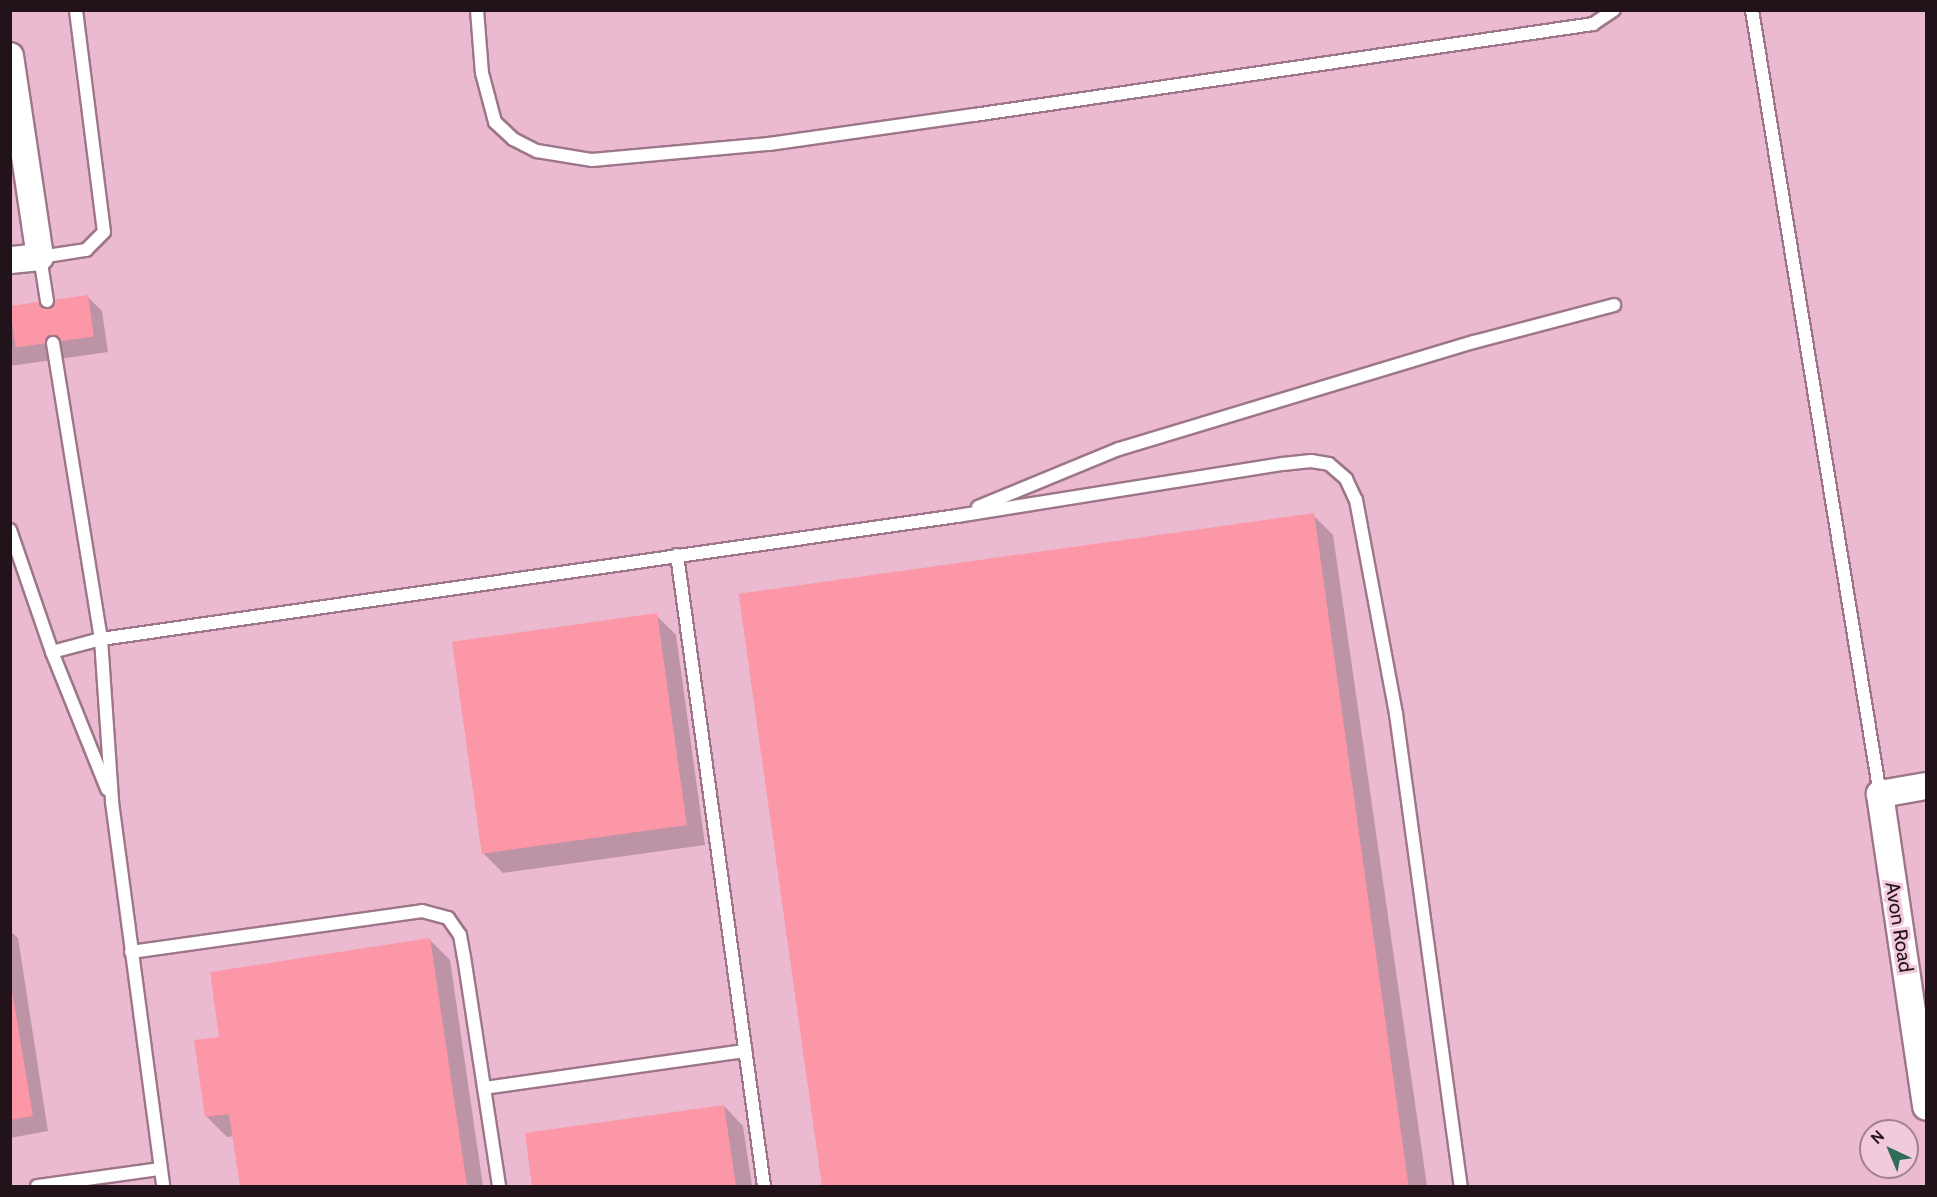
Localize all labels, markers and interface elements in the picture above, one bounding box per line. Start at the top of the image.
street label: Avon Road [1880,880,1918,974]
north arrow [1859,1119,1919,1179]
text: N [1867,1126,1888,1148]

